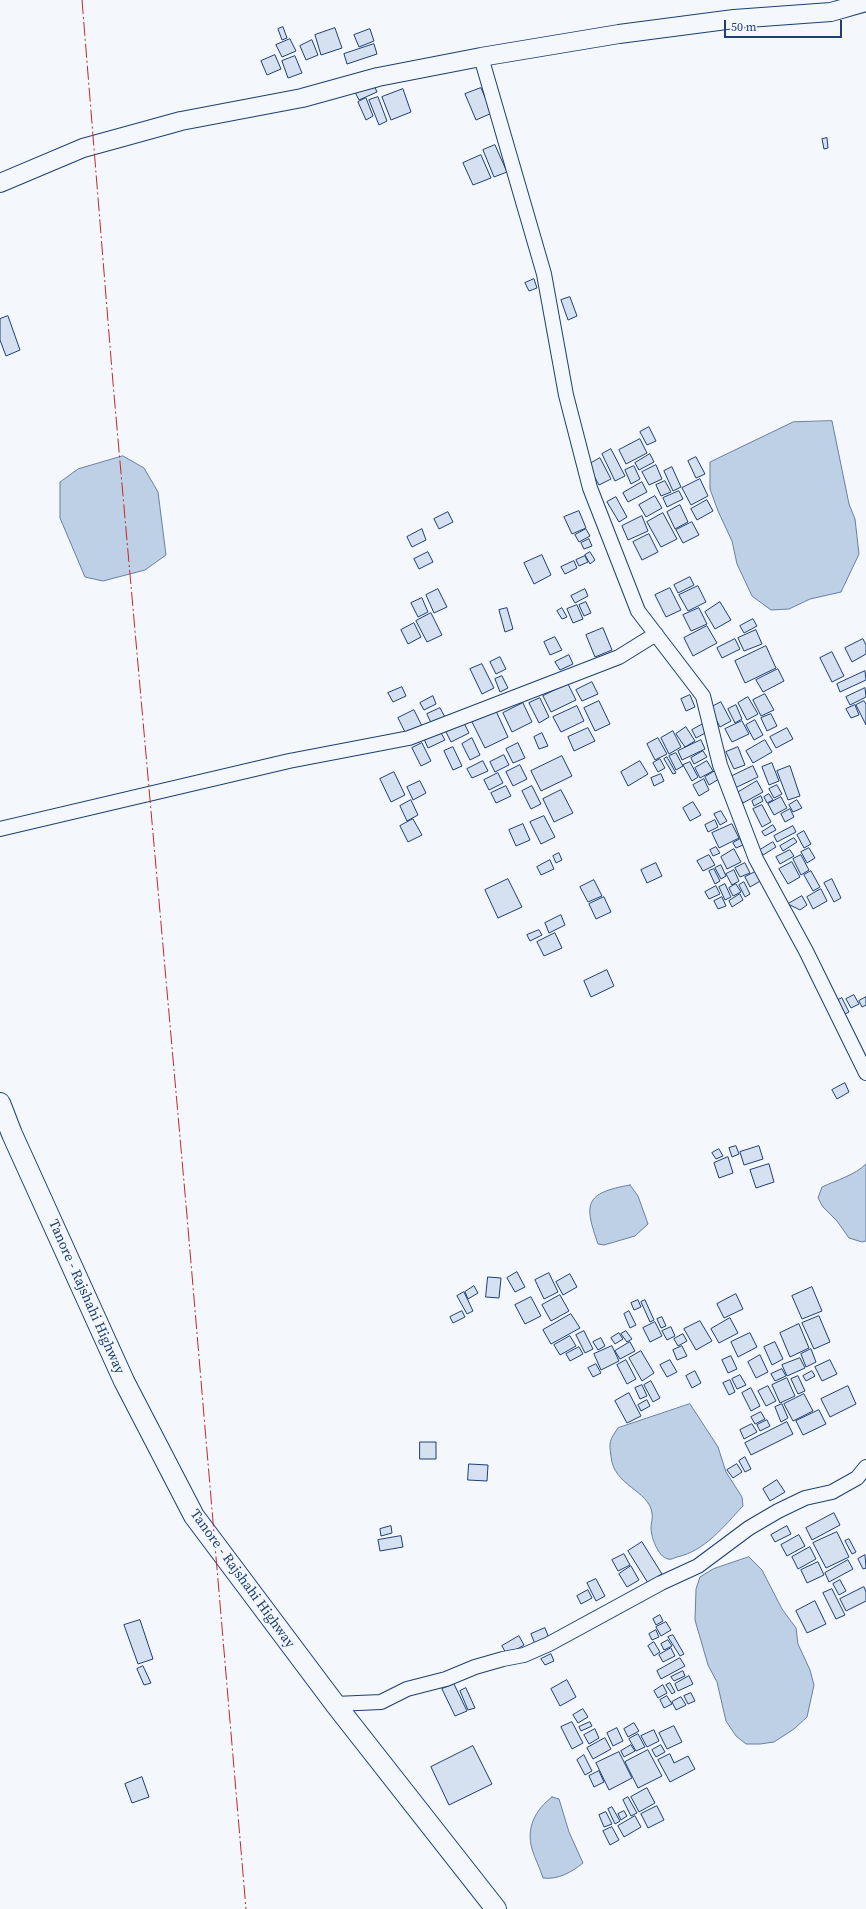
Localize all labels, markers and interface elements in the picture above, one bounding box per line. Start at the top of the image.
scale bar [726,12,844,38]
text: 50 m [731,19,757,35]
street label: Tanore - Rajshahi Highway [44,1217,128,1377]
street label: Tanore - Rajshahi Highway [186,1506,298,1652]

